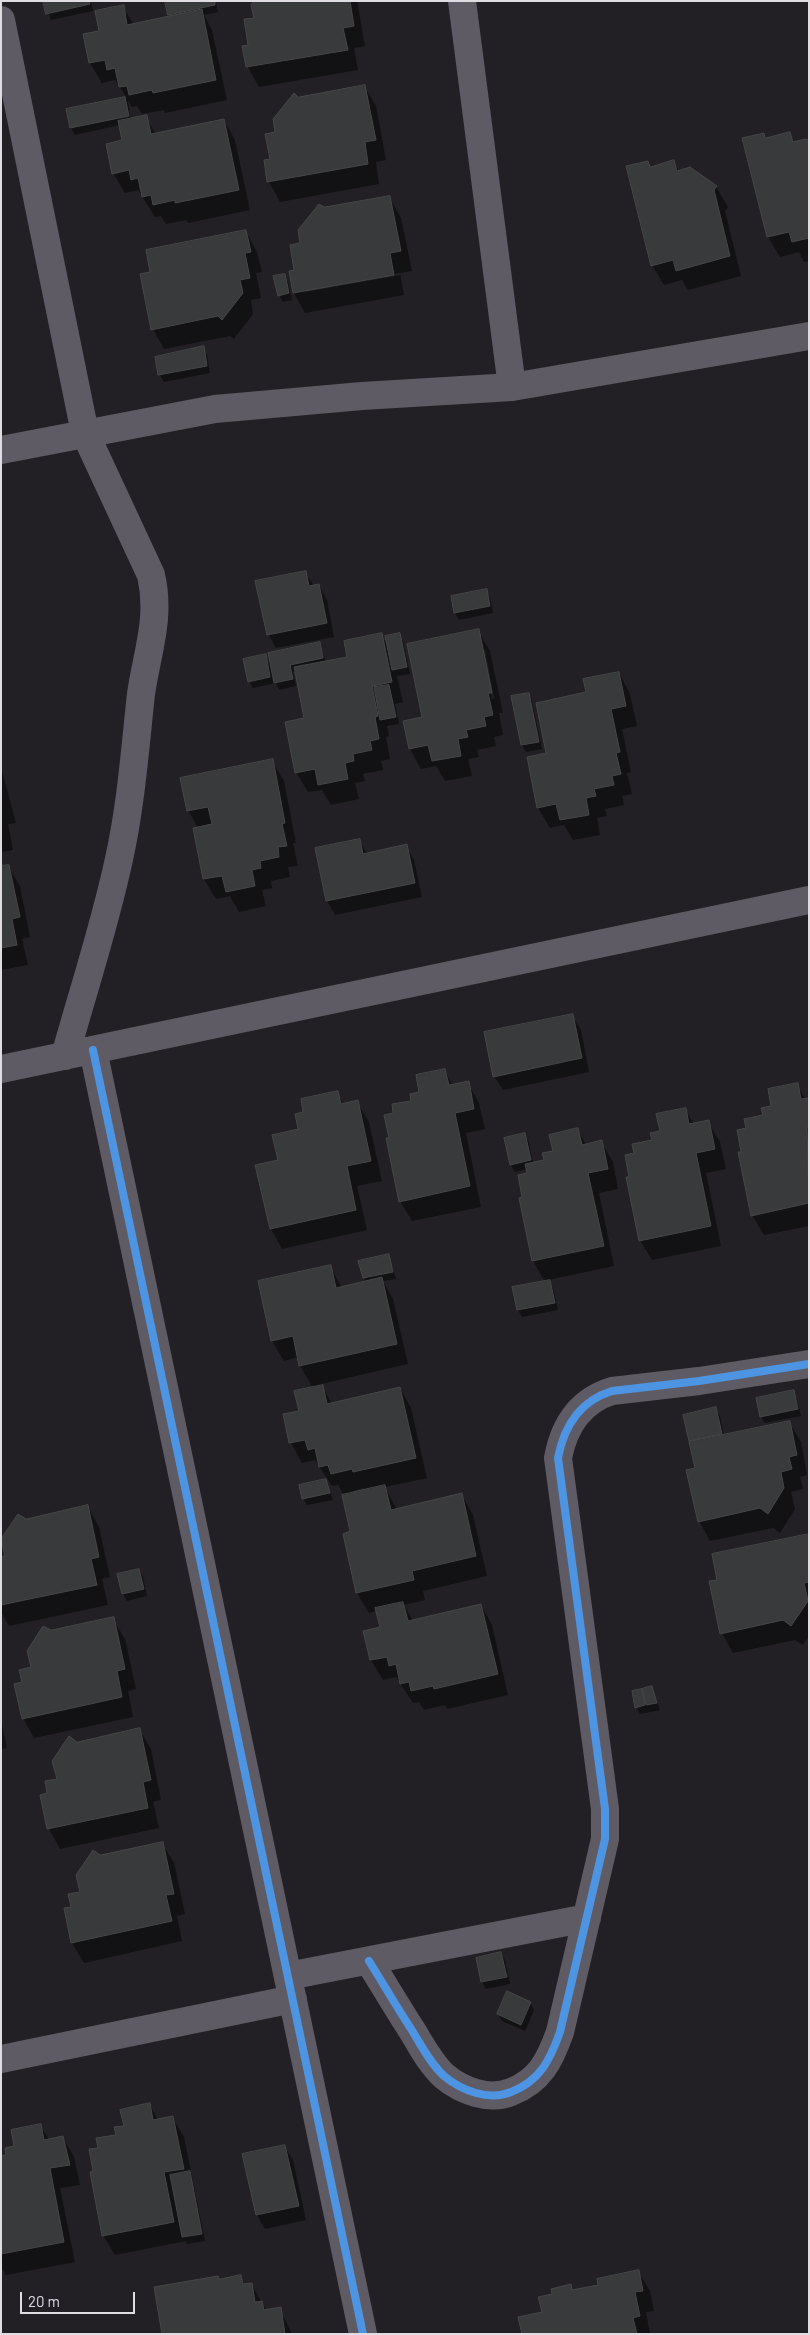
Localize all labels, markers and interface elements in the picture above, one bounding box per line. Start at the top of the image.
scale bar [22,2282,138,2314]
text: 20 m [28,2292,60,2310]

